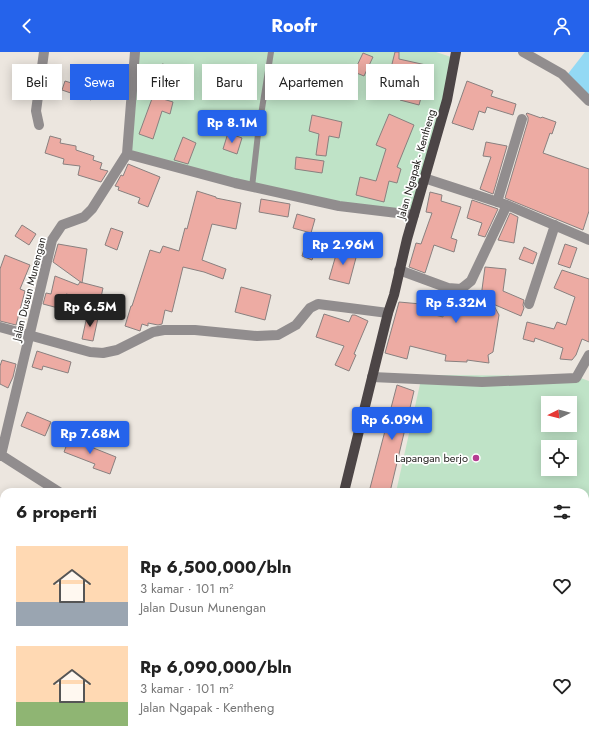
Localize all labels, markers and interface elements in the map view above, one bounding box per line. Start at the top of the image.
text: Roofr [271,13,318,39]
icon: back [16,15,38,37]
icon: person [551,15,573,37]
chip: Beli [12,64,62,100]
chip: Sewa [70,64,129,100]
chip: Filter [137,64,194,100]
chip: Baru [202,64,257,100]
chip: Apartemen [265,64,358,100]
chip: Rumah [366,64,434,100]
street label: Jalan Ngapak - Kentheng [392,107,439,223]
pin: Rp 8.1M [195,110,269,144]
text: Rp 8.1M [207,113,257,132]
pin: Rp 2.96M [302,232,384,266]
street label: Jalan Dusun Munengan [8,235,50,345]
text: Rp 2.96M [312,235,374,254]
pin: Rp 5.32M [415,290,497,324]
text: Rp 5.32M [425,293,487,312]
pin: Rp 6.5M [53,294,127,328]
text: Rp 6.5M [63,297,117,316]
north arrow [541,396,577,432]
map controls [541,396,577,476]
pin: Rp 6.09M [351,407,433,441]
text: Rp 6.09M [361,410,423,429]
pin: Rp 7.68M [49,421,131,455]
text: Rp 7.68M [60,424,120,443]
button: locate [541,440,577,476]
place label: Lapangan berjo [395,450,468,466]
marker: Lapangan berjo [471,453,481,463]
text: 6 properti [16,500,97,524]
icon: filters [551,501,573,523]
text: Rp 6,500,000/bln [140,555,291,579]
icon: home [48,562,96,610]
icon: heart [551,575,573,597]
text: 3 kamar · 101 m² [140,579,234,598]
text: Jalan Dusun Munengan [140,598,266,617]
text: Rp 6,090,000/bln [140,655,292,679]
icon: home [48,662,96,710]
icon: heart [551,675,573,697]
text: 3 kamar · 101 m² [140,679,234,698]
text: Jalan Ngapak - Kentheng [140,698,274,717]

